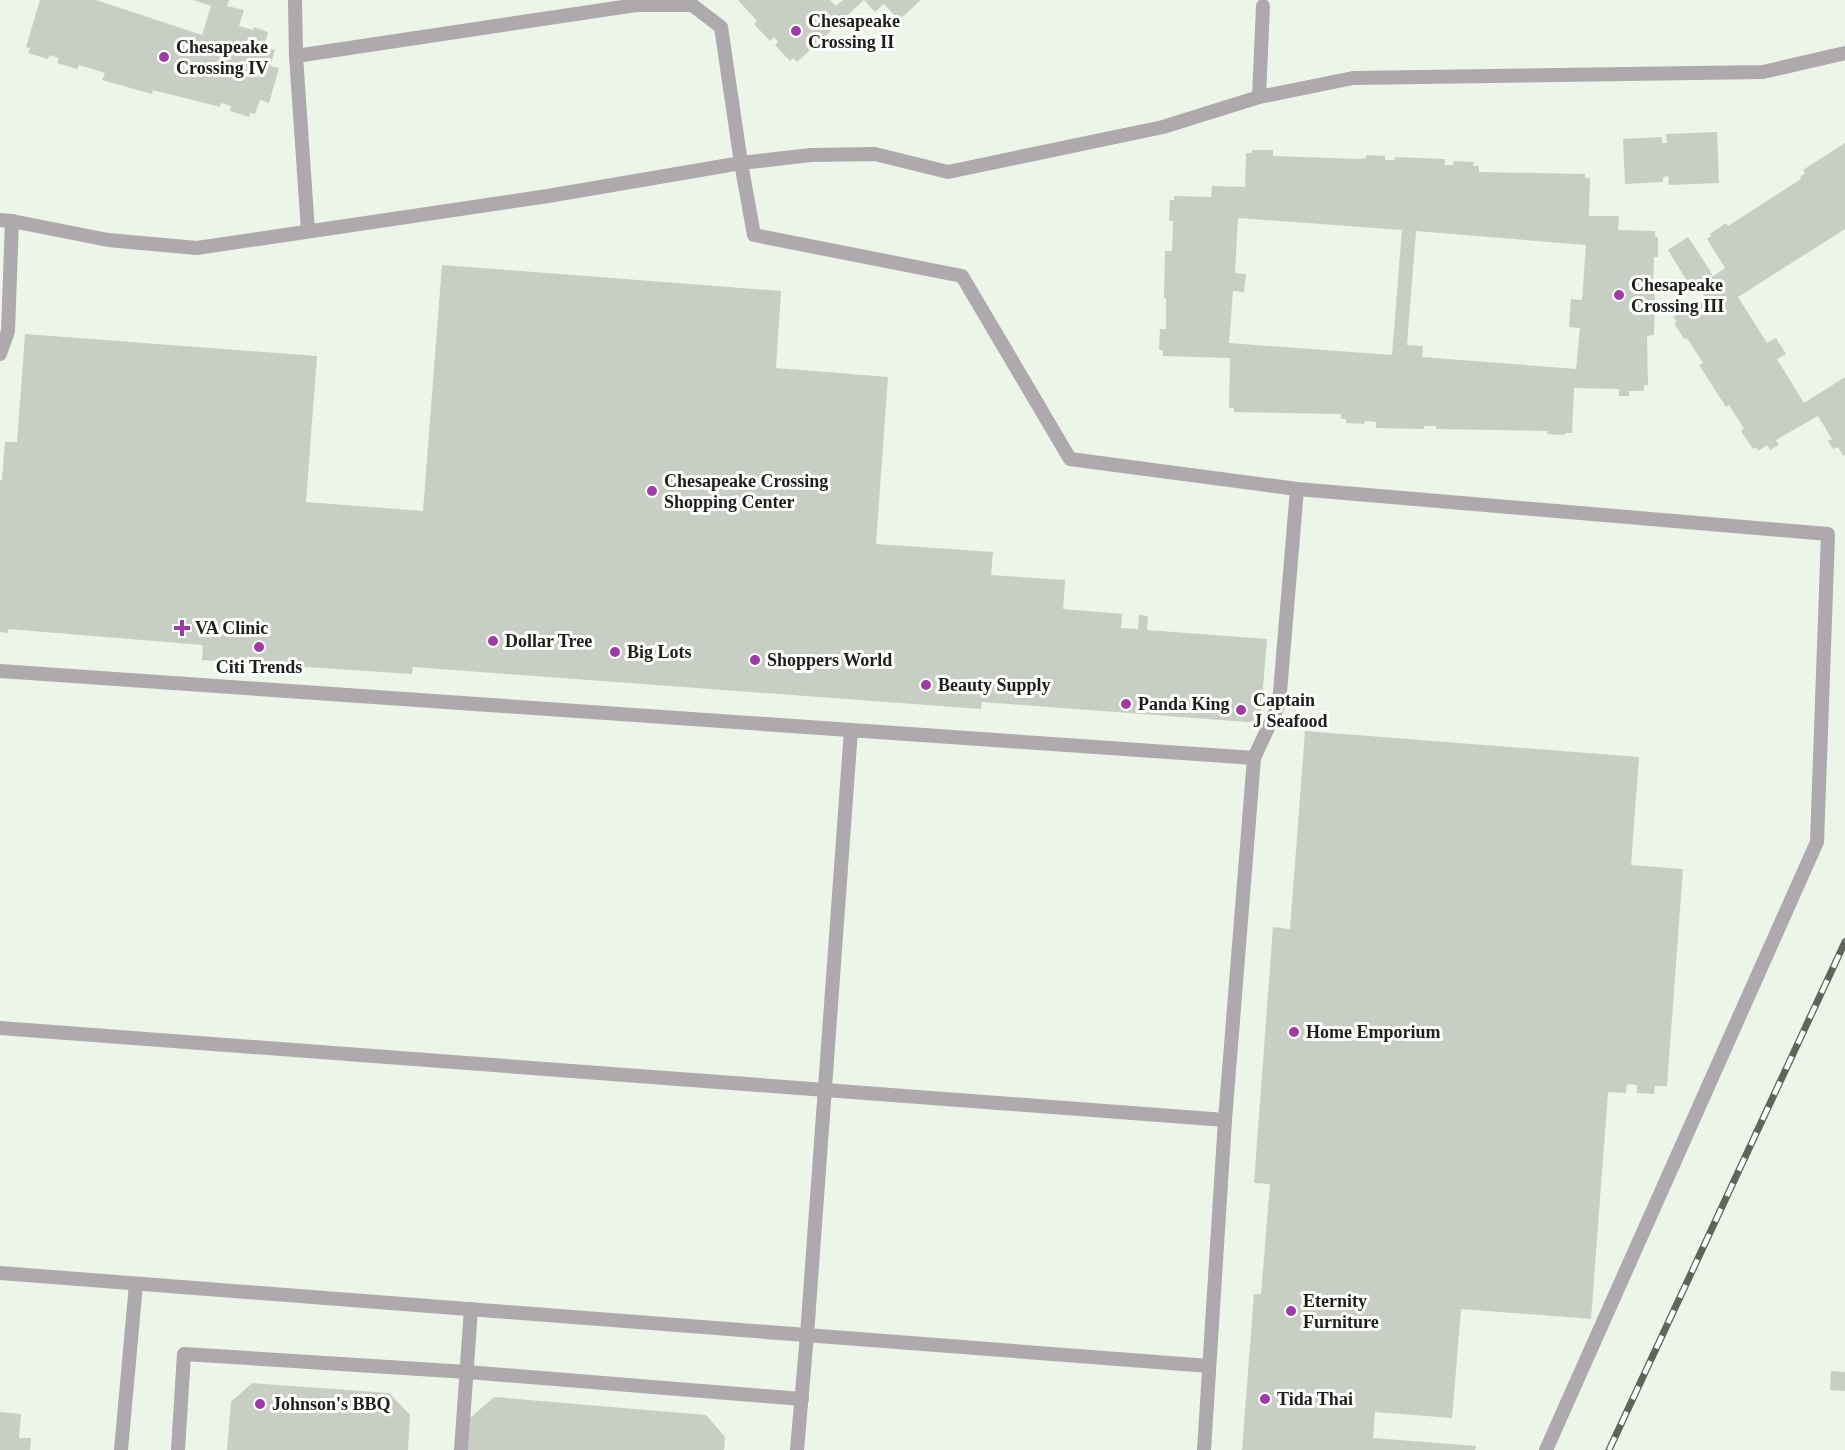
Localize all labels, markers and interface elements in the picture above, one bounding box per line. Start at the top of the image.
place label: Chesapeake Crossing II [808,11,900,52]
marker: Chesapeake Crossing II [789,24,803,38]
place label: Chesapeake Crossing IV [176,37,268,78]
marker: Chesapeake Crossing IV [157,50,171,64]
place label: Chesapeake Crossing III [1631,275,1724,316]
marker: Chesapeake Crossing III [1612,288,1626,302]
place label: Chesapeake Crossing Shopping Center [664,471,828,512]
marker: Chesapeake Crossing Shopping Center [645,484,659,498]
place label: VA Clinic [195,618,268,638]
marker: VA Clinic [173,619,191,637]
place label: Dollar Tree [505,631,592,651]
marker: Dollar Tree [486,634,500,648]
marker: Citi Trends [252,640,266,654]
place label: Big Lots [627,642,692,662]
marker: Big Lots [608,645,622,659]
place label: Shoppers World [767,650,892,670]
marker: Shoppers World [748,653,762,667]
place label: Citi Trends [216,657,302,677]
place label: Beauty Supply [938,675,1051,695]
marker: Beauty Supply [919,678,933,692]
place label: Captain J Seafood [1253,690,1328,731]
place label: Panda King [1138,694,1230,714]
marker: Panda King [1119,697,1133,711]
marker: Captain J Seafood [1234,703,1248,717]
place label: Home Emporium [1306,1022,1441,1042]
marker: Home Emporium [1287,1025,1301,1039]
place label: Eternity Furniture [1303,1291,1379,1332]
marker: Eternity Furniture [1284,1304,1298,1318]
place label: Tida Thai [1277,1389,1353,1409]
marker: Tida Thai [1258,1392,1272,1406]
place label: Johnson's BBQ [272,1394,391,1414]
marker: Johnson's BBQ [253,1397,267,1411]

